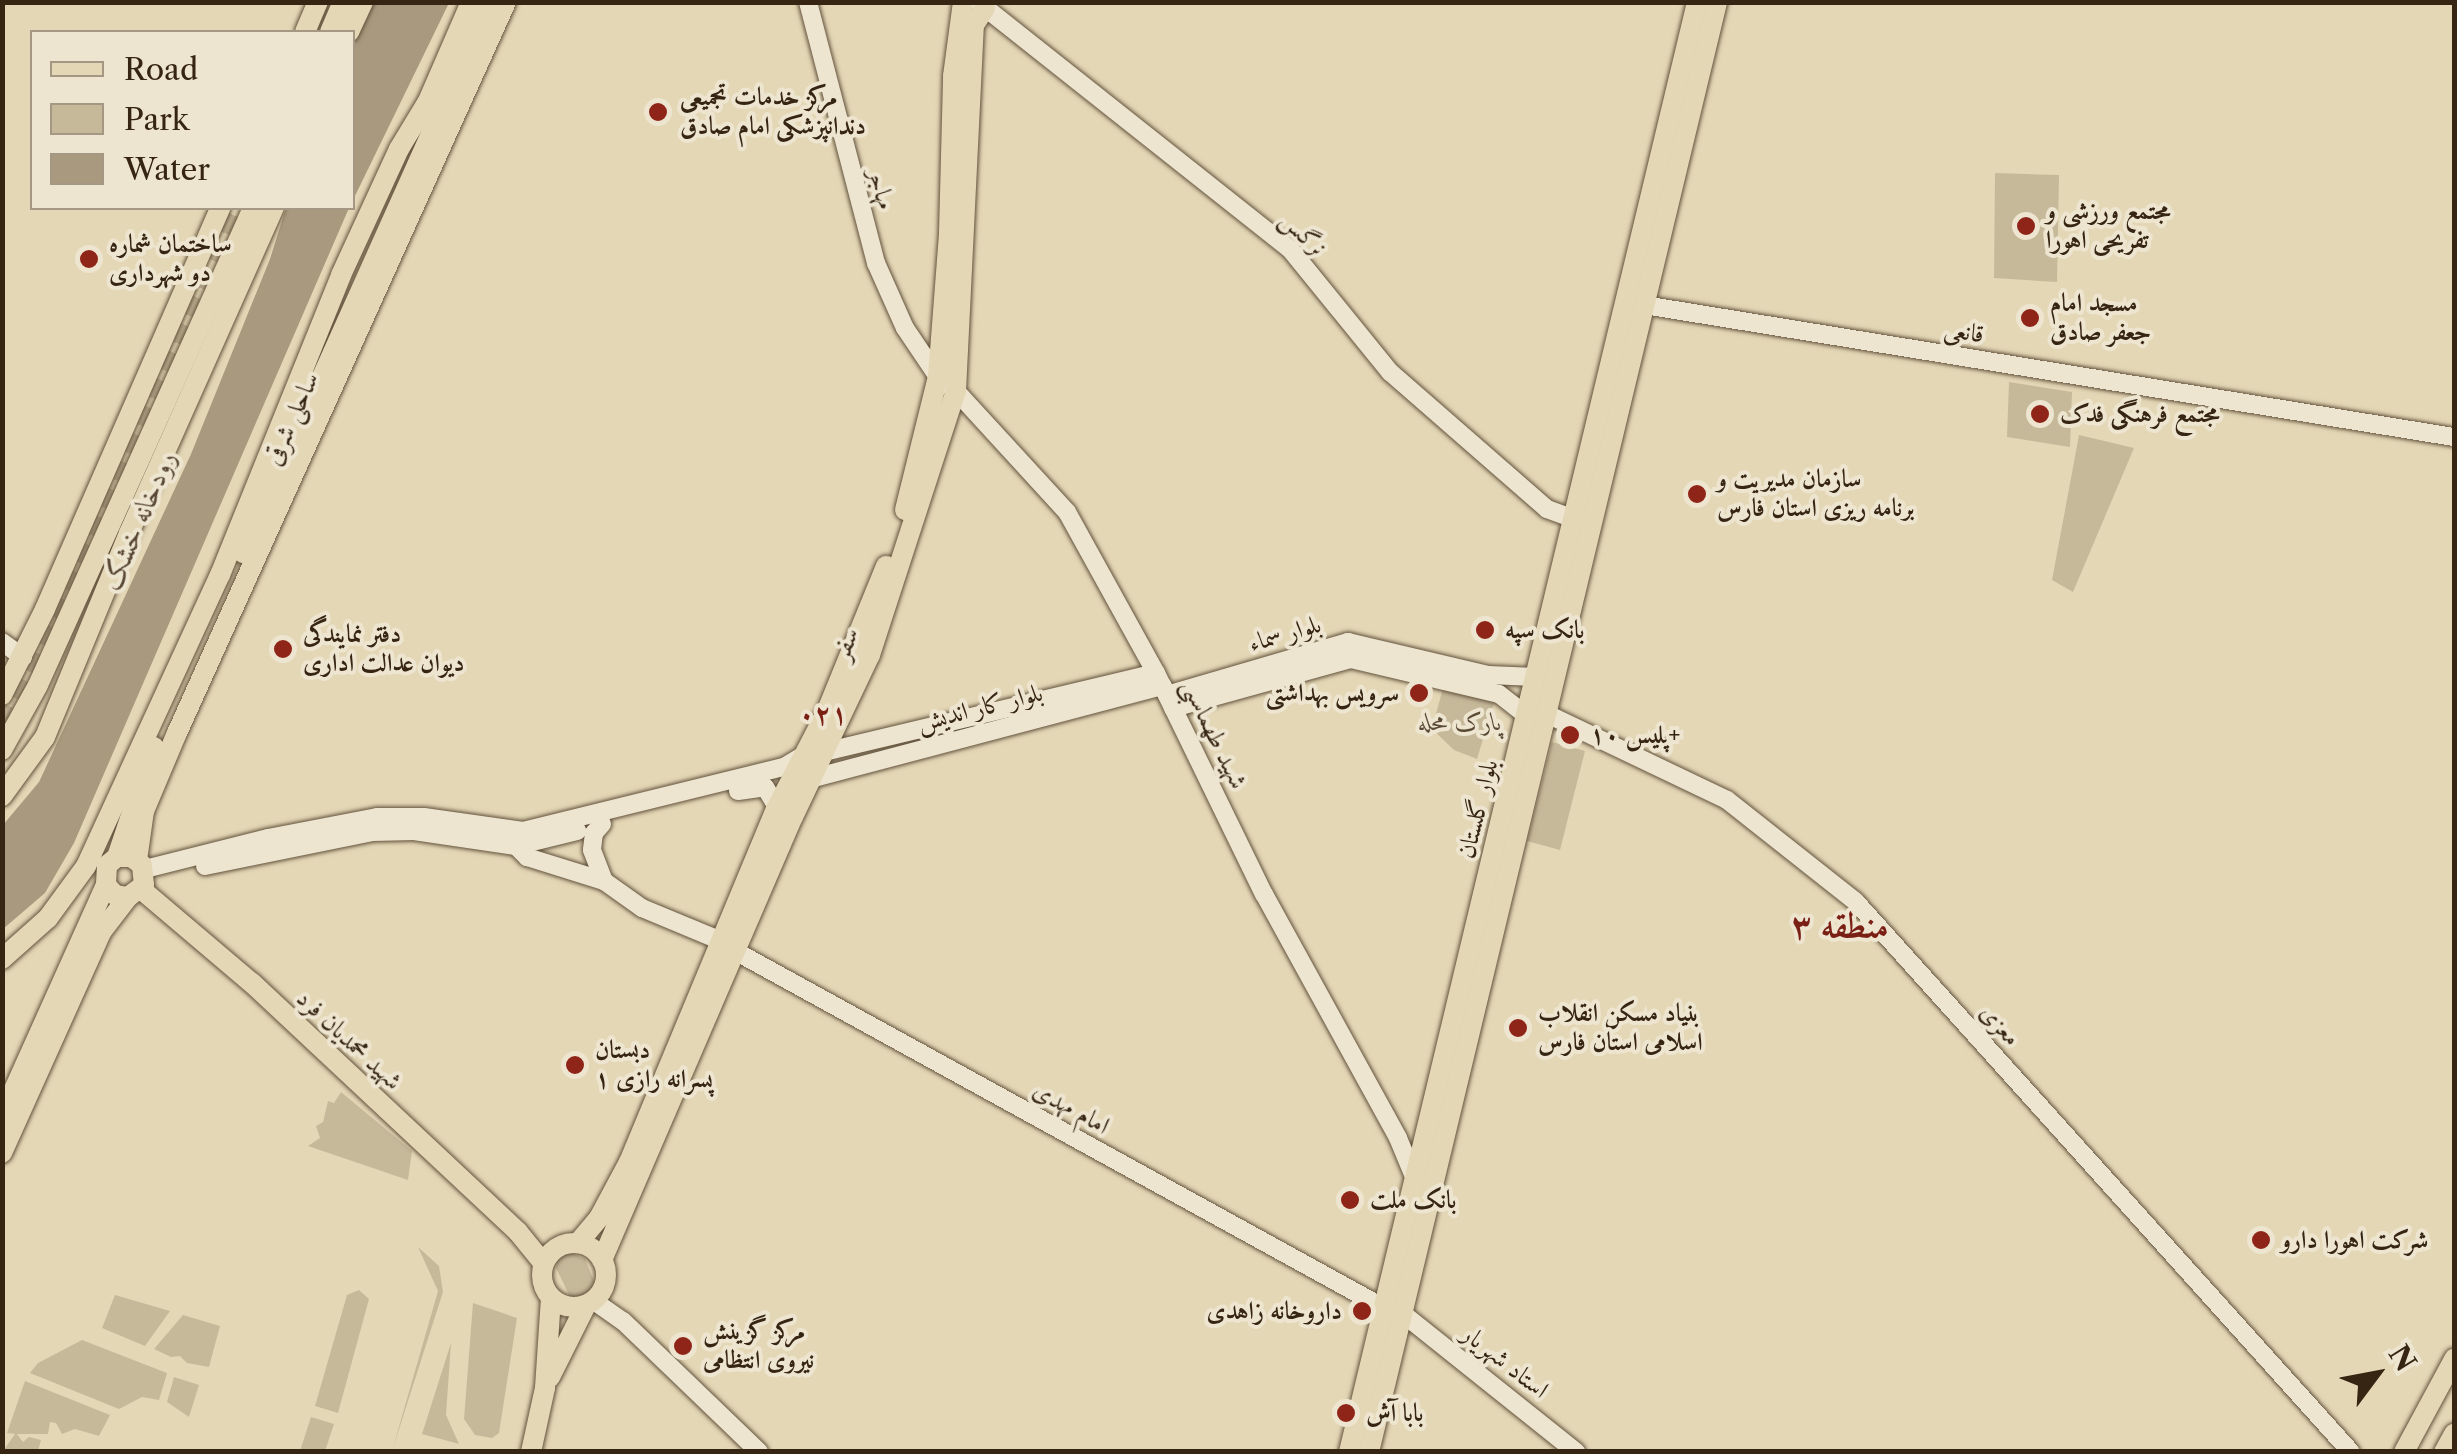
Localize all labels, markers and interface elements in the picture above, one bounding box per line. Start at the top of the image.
legend [30,30,355,210]
text: Road [124,51,198,88]
place label: مرکز خدمات تجمیعی دندانپزشکی امام صادق [680,83,866,142]
marker: مرکز خدمات تجمیعی دندانپزشکی امام صادق [645,99,671,125]
text: Park [124,101,189,138]
text: Water [124,151,210,188]
street label: مهاجر [861,165,901,213]
place label: مجتمع ورزشی و تفریحی اهورا [2046,197,2170,256]
street label: نرگس [1273,205,1333,263]
marker: مجتمع ورزشی و تفریحی اهورا [2015,215,2037,237]
place label: ساختمان شماره دو شهرداری [109,230,232,289]
marker: ساختمان شماره دو شهرداری [78,248,100,270]
place label: مسجد امام جعفر صادق [2050,289,2151,348]
marker: مسجد امام جعفر صادق [2019,307,2041,329]
street label: قانعی [1942,314,1986,350]
street label: ساحلی شرقی [258,368,326,470]
place label: مجتمع فرهنگی فدک [2060,399,2219,429]
marker: مجتمع فرهنگی فدک [2029,403,2051,425]
water label: رودخانه خشک [94,445,182,595]
place label: سازمان مدیریت و برنامه ریزی استان فارس [1717,465,1914,524]
marker: سازمان مدیریت و برنامه ریزی استان فارس [1686,483,1708,505]
street label: بلوار سماء [1245,609,1325,659]
place label: بانک سپه [1505,615,1585,645]
marker: بانک سپه [1474,619,1496,641]
place label: دفتر نمایندگی دیوان عدالت اداری [303,620,464,679]
street label: سفر [826,624,866,664]
marker: دفتر نمایندگی دیوان عدالت اداری [272,638,294,660]
street label: شهید طهماسبی [1175,674,1253,794]
street label: بلوار کار اندیش [914,678,1046,738]
place label: سرویس بهداشتی [1266,678,1399,708]
marker: سرویس بهداشتی [1408,682,1430,704]
district label: ۰۲۱ [798,696,848,730]
park label: پارک محله [1418,707,1502,737]
place label: پلیس ۱۰+ [1590,720,1680,750]
marker: پلیس ۱۰+ [1559,724,1581,746]
street label: بلوار گلستان [1451,756,1505,862]
district label: منطقه ۳ [1791,904,1889,946]
street label: شهید محمدیان فرد [290,984,408,1096]
street label: معزی [1973,998,2027,1052]
place label: بنیاد مسکن انقلاب اسلامی استان فارس [1538,999,1703,1058]
marker: بنیاد مسکن انقلاب اسلامی استان فارس [1507,1017,1529,1039]
place label: دبستان پسرانه رازی ۱ [595,1036,713,1095]
marker: دبستان پسرانه رازی ۱ [564,1054,586,1076]
street label: امام مهدی [1027,1075,1115,1141]
place label: بانک ملت [1370,1185,1457,1215]
marker: بانک ملت [1339,1189,1361,1211]
place label: شرکت اهورا دارو [2281,1225,2428,1255]
marker: شرکت اهورا دارو [2250,1229,2272,1251]
place label: داروخانه زاهدی [1206,1296,1342,1326]
marker: داروخانه زاهدی [1351,1300,1373,1322]
place label: مرکز گزینش نیروی انتظامی [703,1317,814,1376]
street label: استاد شهریار [1456,1319,1554,1405]
north arrow [2327,1324,2427,1424]
marker: مرکز گزینش نیروی انتظامی [672,1335,694,1357]
text: N [2382,1339,2423,1377]
place label: بابا آش [1366,1398,1423,1428]
marker: بابا آش [1335,1402,1357,1424]

